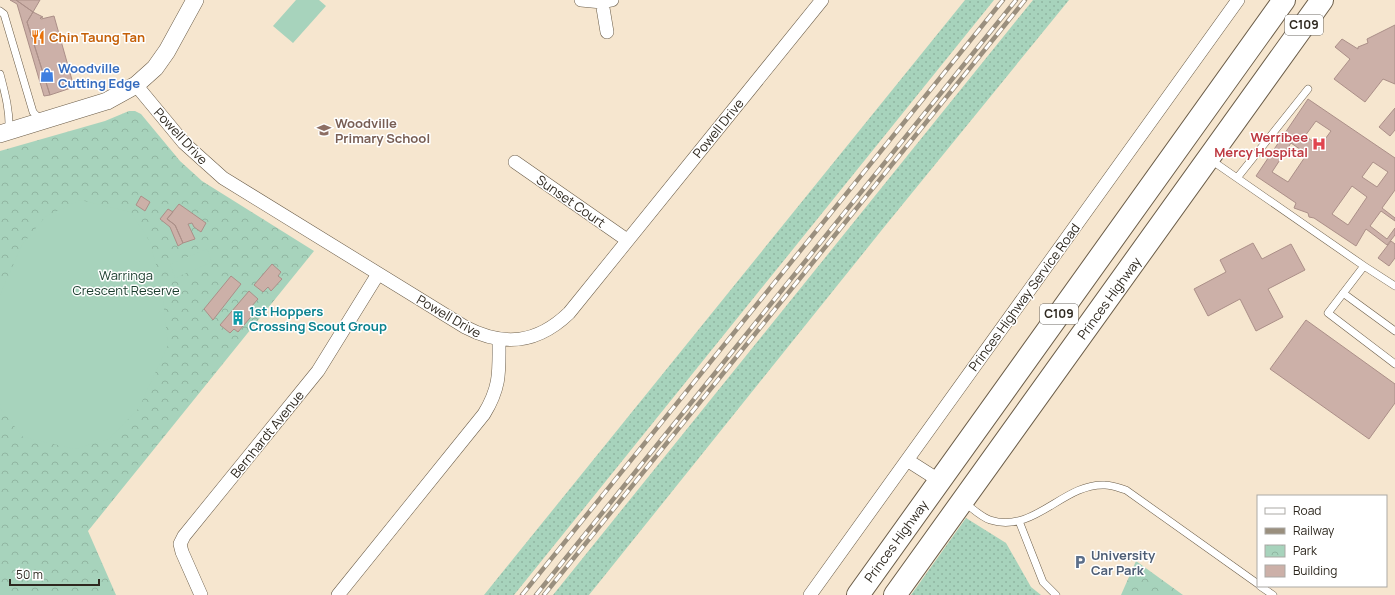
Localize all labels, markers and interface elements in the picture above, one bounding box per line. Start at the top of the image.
road number: C109 [1285,15,1323,35]
place label: Chin Taung Tan [49,28,145,46]
restaurant icon: Chin Taung Tan [30,29,46,45]
place label: Woodville Cutting Edge [58,59,140,92]
shop icon: Woodville Cutting Edge [39,67,55,83]
street label: Powell Drive [688,94,748,161]
street label: Powell Drive [150,104,212,169]
place label: Woodville Primary School [335,114,430,147]
school or university icon: Woodville Primary School [316,122,332,138]
place label: Werribee Mercy Hospital [1214,128,1308,161]
hospital icon: Werribee Mercy Hospital [1311,136,1327,152]
street label: Sunset Court [533,171,609,231]
street label: Princes Highway Service Road [964,220,1084,374]
street label: Princes Highway [1073,253,1145,343]
park label: Warringa Crescent Reserve [72,266,180,299]
street label: Powell Drive [413,290,485,342]
place label: 1st Hoppers Crossing Scout Group [249,302,387,335]
road number: C109 [1040,304,1078,324]
building icon: 1st Hoppers Crossing Scout Group [230,310,246,326]
street label: Bernhardt Avenue [226,386,308,481]
legend [1257,495,1387,587]
street label: Princes Highway [860,496,932,586]
text: Road [1293,502,1321,519]
text: Railway [1293,522,1335,539]
text: Park [1293,542,1318,559]
place label: University Car Park [1091,546,1156,579]
parking icon: University Car Park [1072,554,1088,570]
scale bar [10,561,99,587]
text: Building [1293,562,1337,579]
text: 50 m [16,566,43,583]

